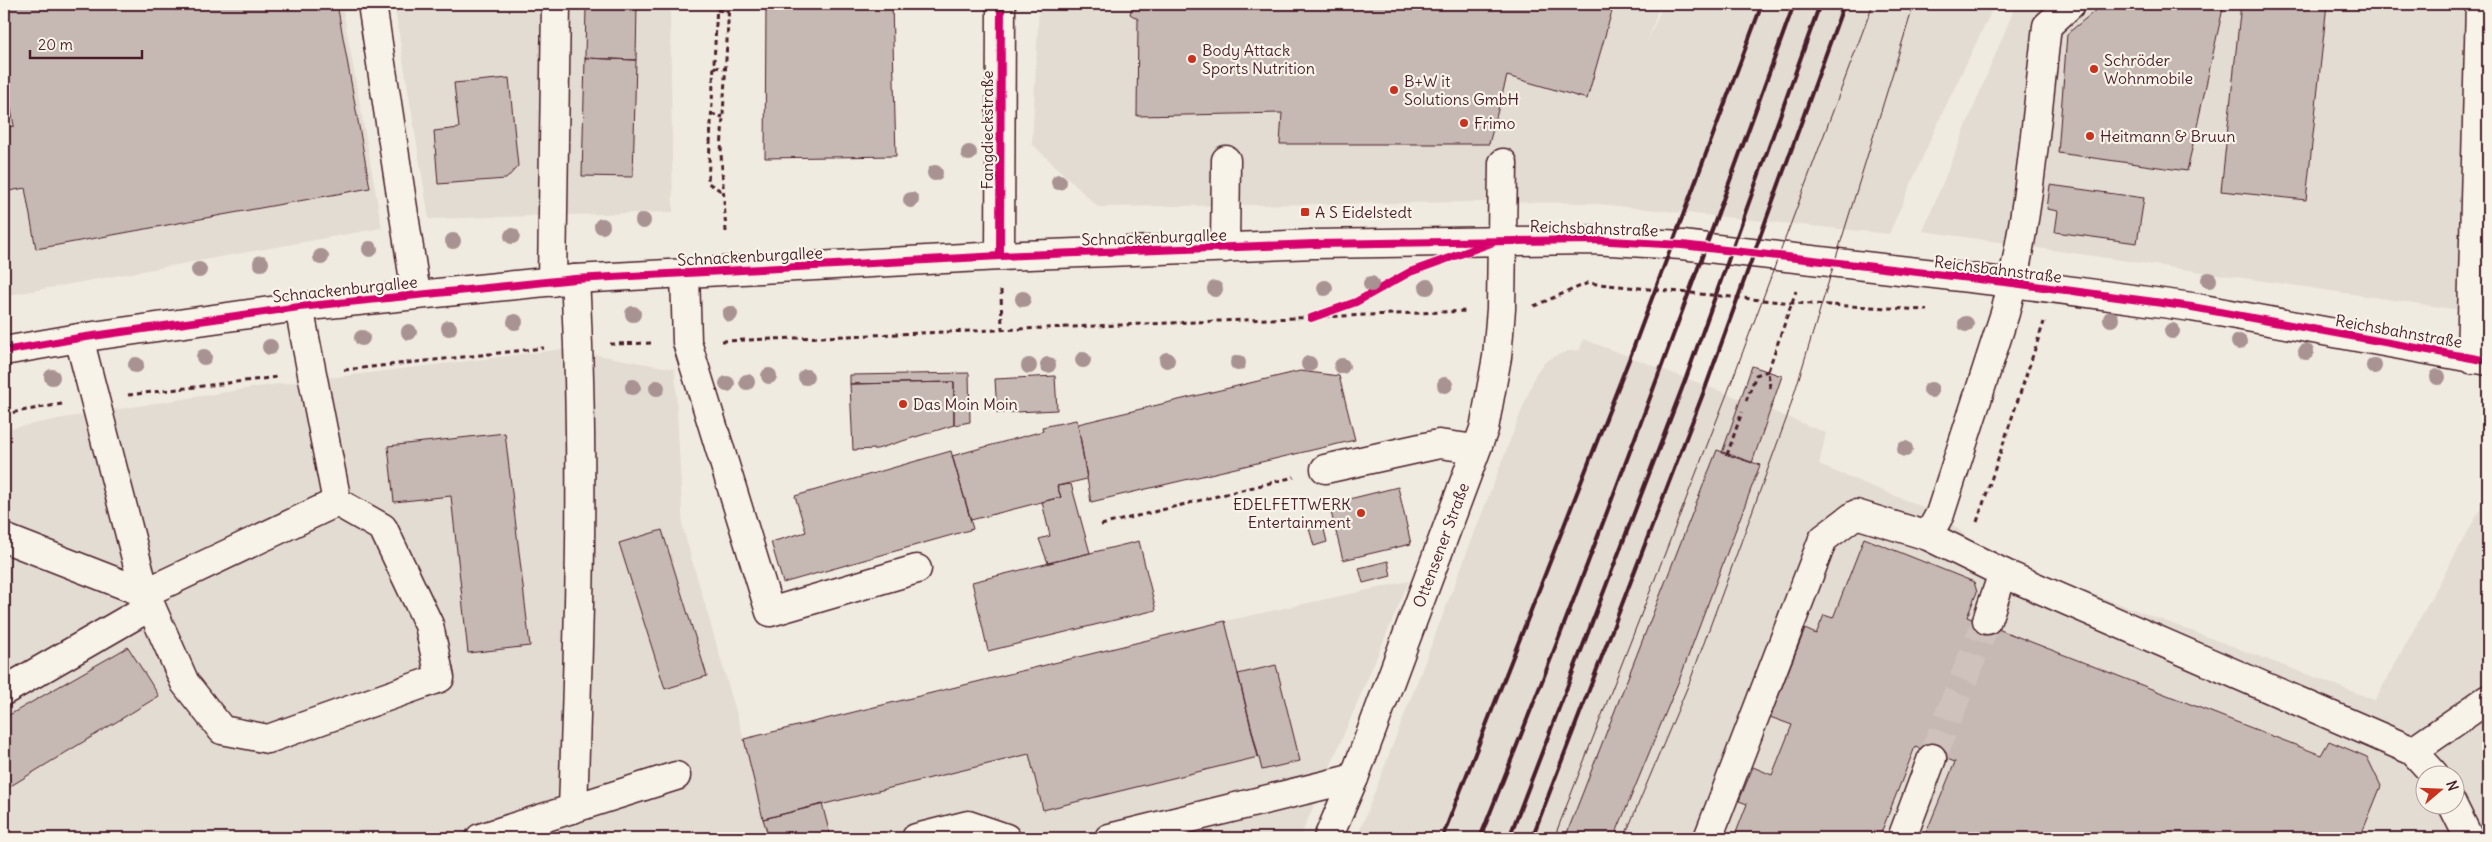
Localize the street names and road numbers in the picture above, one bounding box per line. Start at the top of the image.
street label: Fangdieckstraße [977,70,997,190]
street label: Reichsbahnstraße [1529,216,1659,240]
street label: Schnackenburgallee [1081,224,1227,250]
street label: Schnackenburgallee [677,242,823,270]
street label: Reichsbahnstraße [1933,251,2063,287]
street label: Schnackenburgallee [272,271,418,307]
street label: Reichsbahnstraße [2334,310,2464,352]
street label: Ottensener Straße [1408,480,1473,610]

